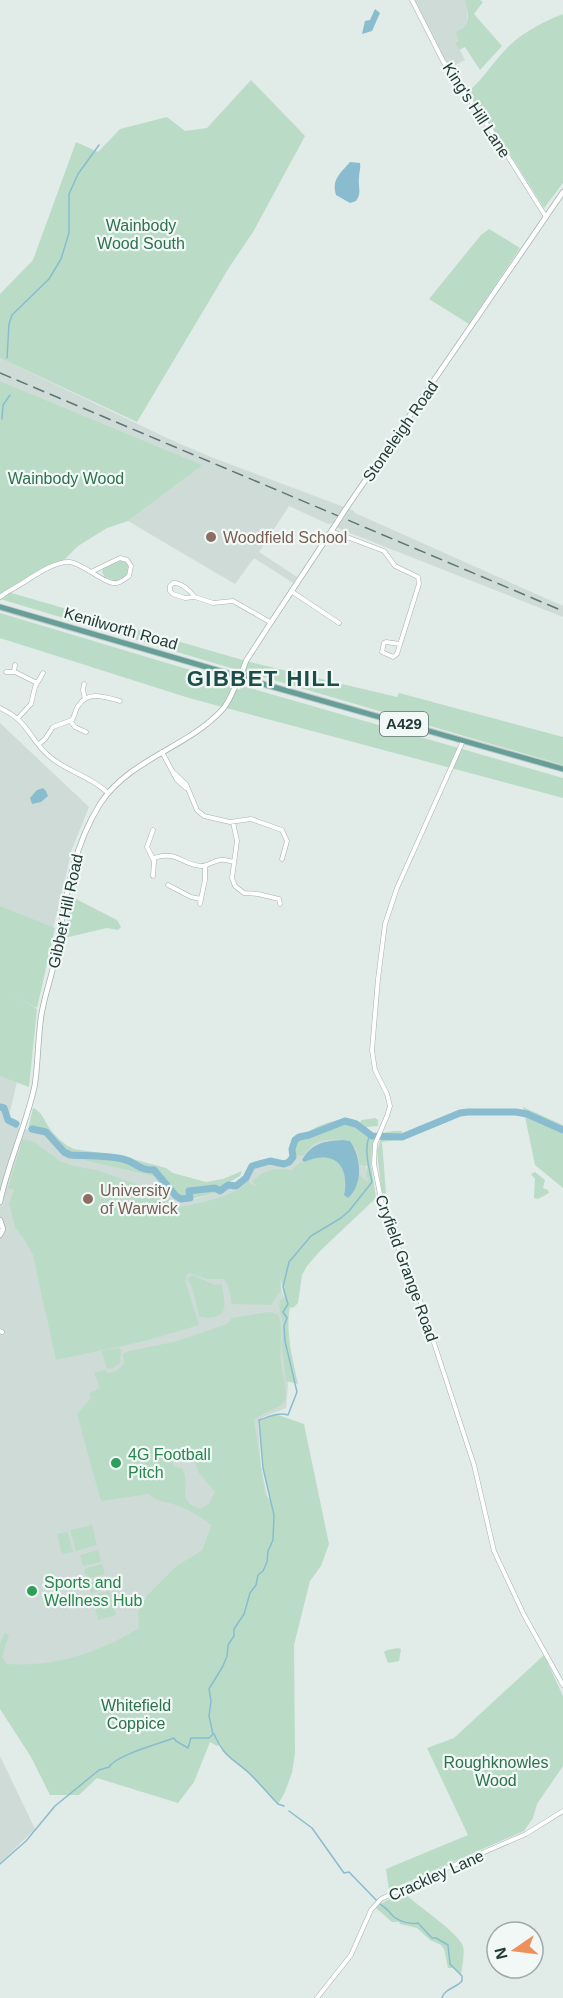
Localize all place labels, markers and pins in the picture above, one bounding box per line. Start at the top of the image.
place label: Woodfield School [223,529,347,546]
marker: Woodfield School [204,530,218,544]
place label: University of Warwick [100,1182,179,1217]
marker: University of Warwick [81,1192,95,1206]
place label: 4G Football Pitch [128,1446,211,1481]
marker: 4G Football Pitch [109,1456,123,1470]
place label: Sports and Wellness Hub [44,1574,143,1609]
marker: Sports and Wellness Hub [25,1584,39,1598]

